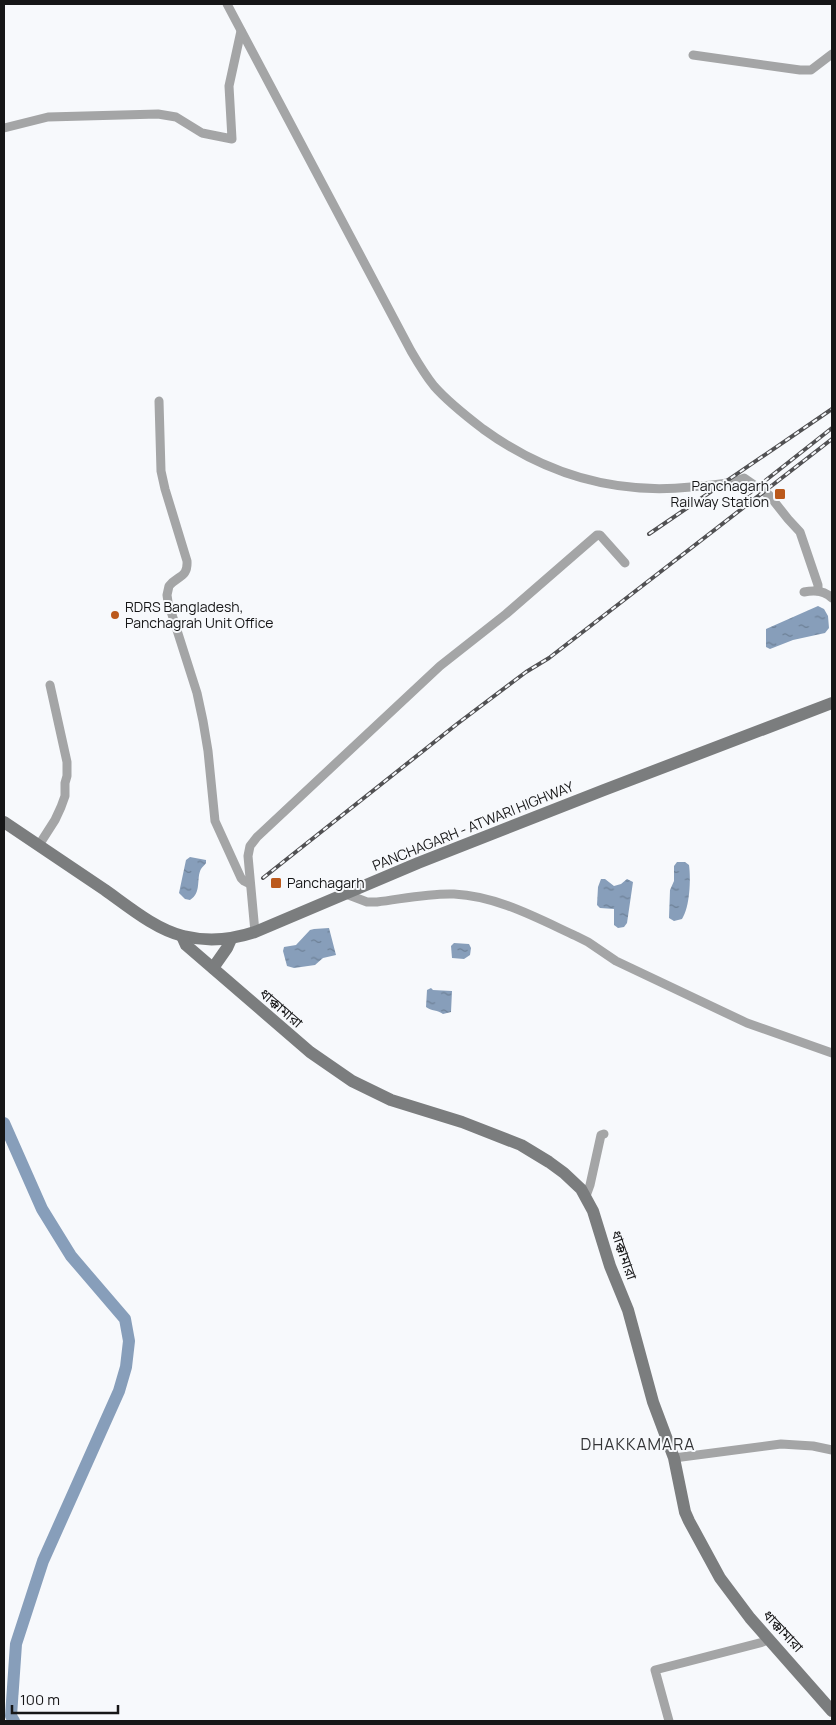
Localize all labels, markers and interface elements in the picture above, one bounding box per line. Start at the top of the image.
place label: Panchagarh Railway Station [671,476,769,511]
marker: Panchagarh Railway Station [773,487,787,501]
place label: RDRS Bangladesh, Panchagrah Unit Office [125,597,273,632]
marker: RDRS Bangladesh, Panchagrah Unit Office [109,609,121,621]
street label: PANCHAGARH - ATWARI HIGHWAY [369,776,576,875]
place label: Panchagarh [287,873,364,892]
marker: Panchagarh [269,876,283,890]
street label: ধাক্কামারা [256,984,307,1032]
street label: ধাক্কামারা [607,1228,642,1282]
district label: DHAKKAMARA [581,1433,695,1455]
street label: ধাক্কামারা [759,1605,808,1656]
scale bar [12,1682,119,1714]
text: 100 m [20,1689,60,1710]

